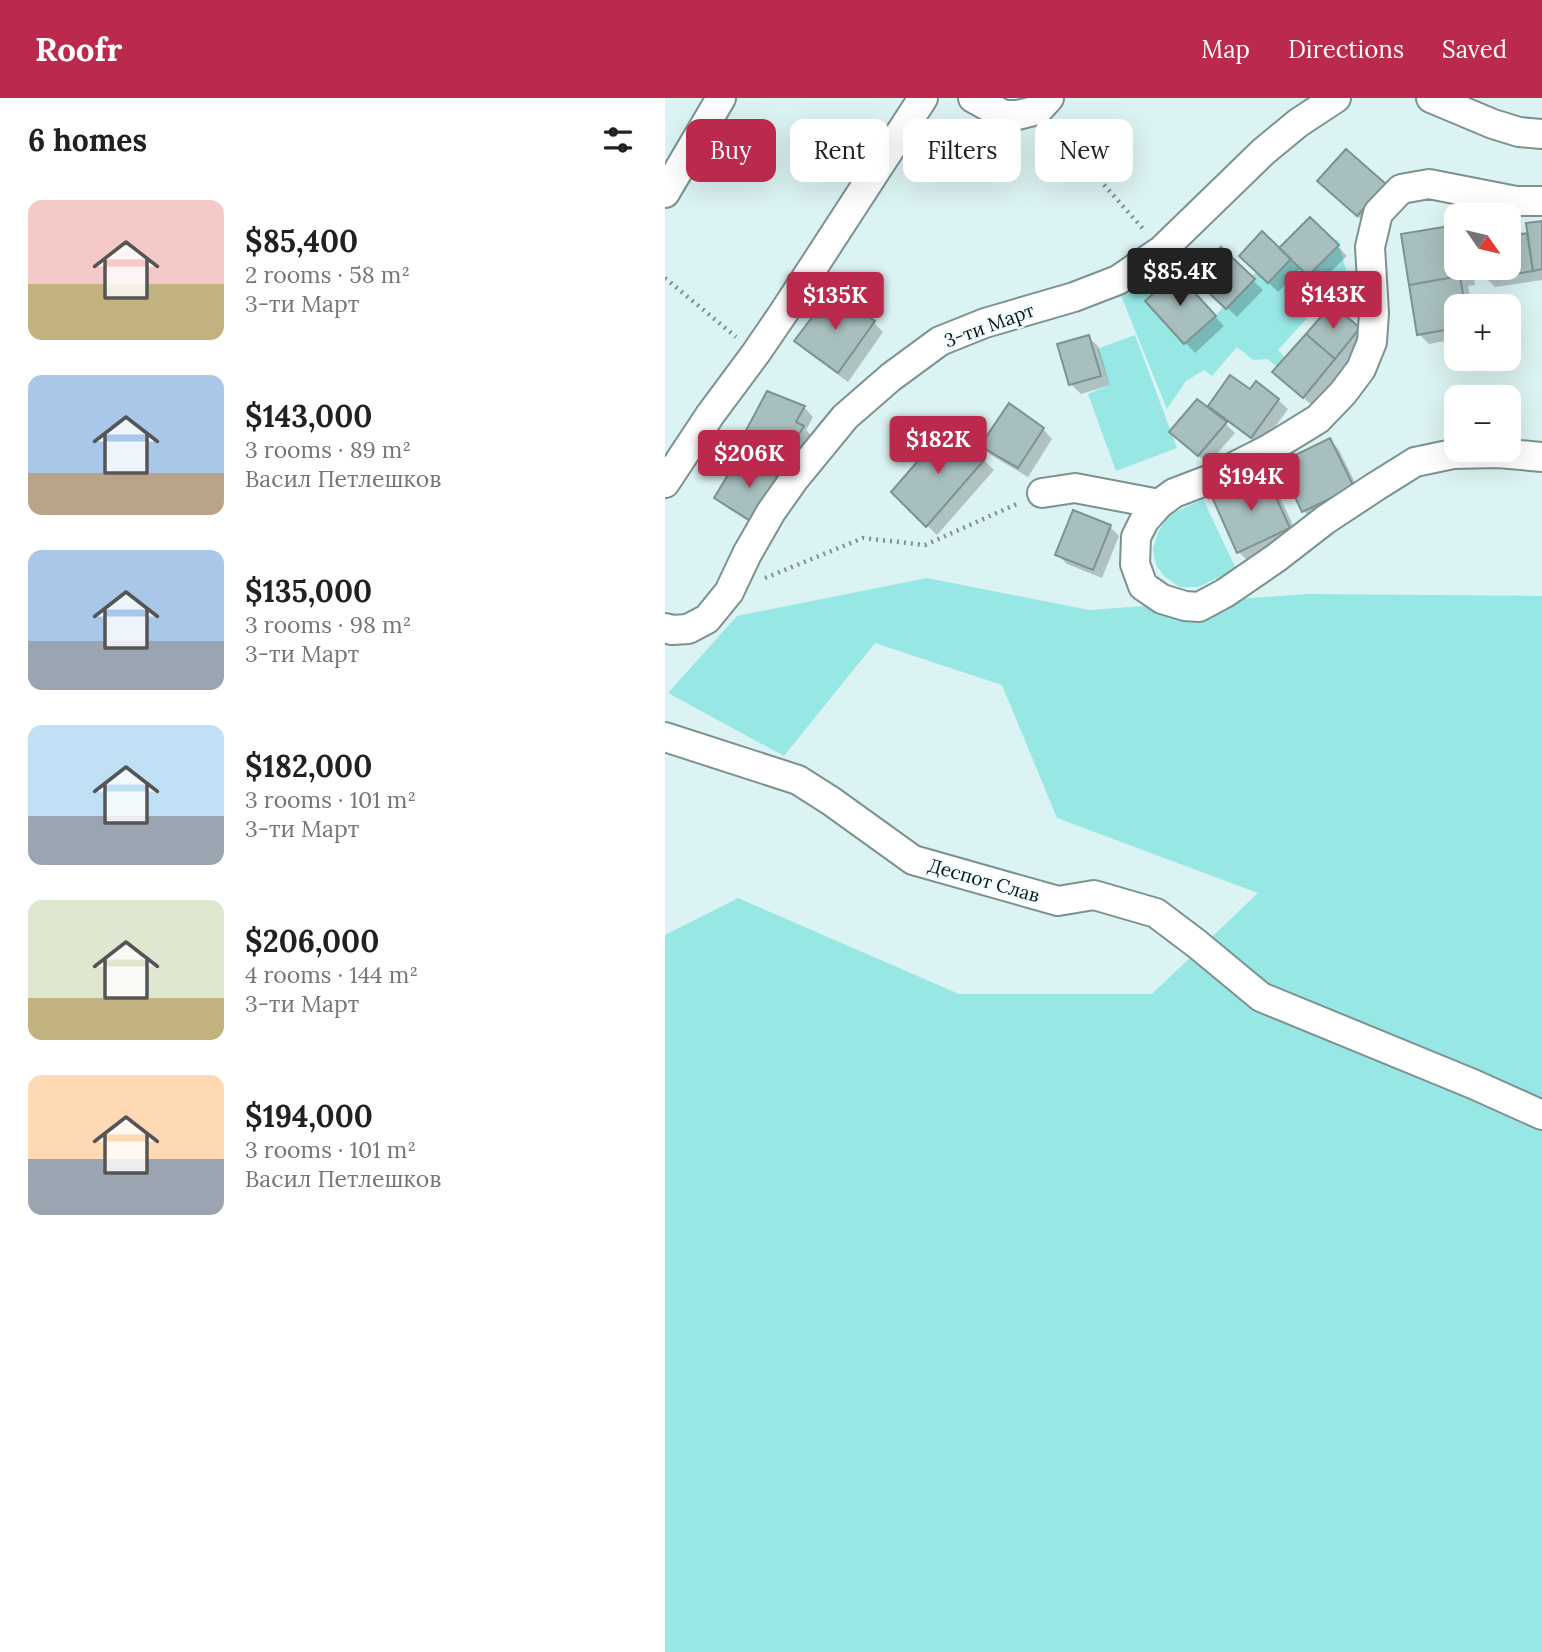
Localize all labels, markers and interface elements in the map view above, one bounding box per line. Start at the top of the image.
text: Roofr [35,28,122,70]
text: Map [1201,34,1250,65]
text: Directions [1288,34,1404,65]
text: Saved [1442,34,1507,65]
chip: Buy [686,119,776,182]
chip: Rent [790,119,889,182]
chip: Filters [903,119,1021,182]
chip: New [1035,119,1133,182]
text: 6 homes [28,121,147,159]
icon: filters [599,121,637,159]
north arrow [1444,203,1521,280]
map controls [1444,203,1521,462]
text: $85,400 [245,222,358,260]
icon: home [84,228,168,312]
pin: $85.4K [1123,248,1237,308]
text: $85.4K [1143,256,1217,285]
text: 2 rooms · 58 m² [245,260,410,289]
pin: $135K [786,272,884,332]
pin: $143K [1284,272,1382,331]
text: $143K [1301,279,1365,308]
text: $135K [803,280,867,309]
text: 3-ти Март [245,289,359,318]
button: + [1444,294,1521,371]
street label: 3-ти Март [941,298,1037,352]
button: − [1444,385,1521,462]
text: $143,000 [245,397,372,435]
icon: home [84,403,168,487]
pin: $182K [889,416,987,476]
text: $182K [906,424,970,453]
pin: $206K [700,430,798,490]
text: 3 rooms · 89 m² [245,435,411,464]
text: $206K [714,438,784,467]
pin: $194K [1202,454,1300,513]
text: $194K [1218,461,1284,490]
text: Васил Петлешков [245,464,441,493]
text: $135,000 [245,572,372,610]
icon: home [84,578,168,662]
text: 3 rooms · 98 m² [245,610,411,639]
text: 3-ти Март [245,639,359,668]
text: $182,000 [245,747,372,785]
icon: home [84,753,168,837]
text: 3 rooms · 101 m² [245,785,416,814]
text: 3-ти Март [245,814,359,843]
street label: Деспот Слав [925,853,1043,907]
text: $206,000 [245,922,379,960]
icon: home [84,928,168,1012]
text: 4 rooms · 144 m² [245,960,418,989]
text: 3-ти Март [245,989,359,1018]
text: $194,000 [245,1097,373,1135]
icon: home [84,1103,168,1187]
text: 3 rooms · 101 m² [245,1135,416,1164]
text: Васил Петлешков [245,1164,441,1193]

